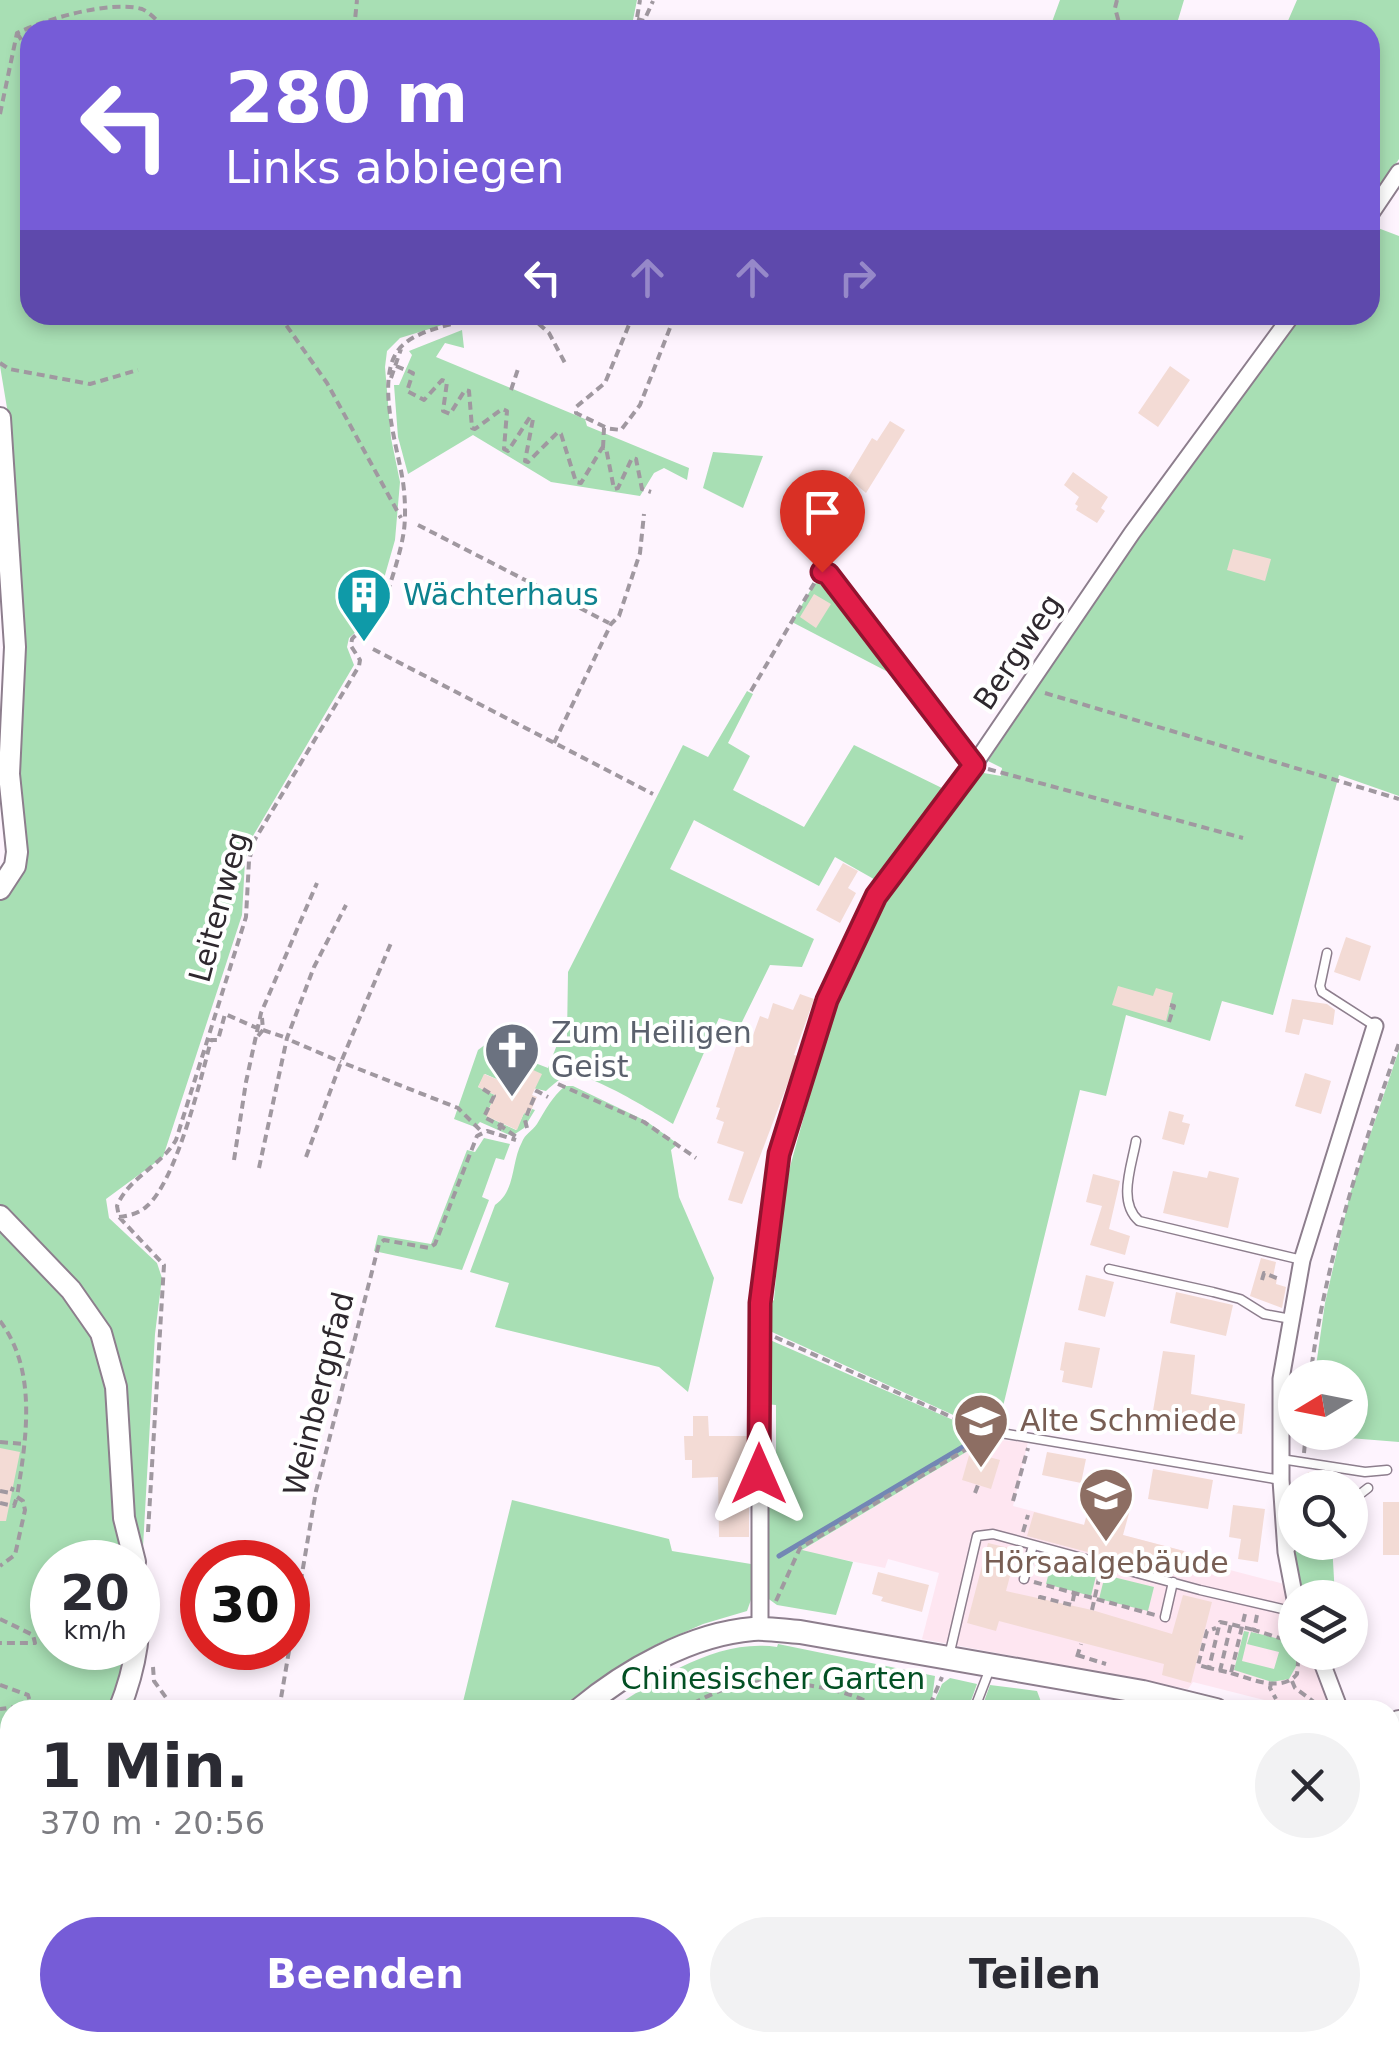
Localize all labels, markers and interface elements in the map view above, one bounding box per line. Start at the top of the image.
text: 280 m [225,57,468,139]
icon: left [60,60,190,190]
text: Links abbiegen [225,141,565,194]
icon: left [515,250,570,305]
icon: ahead [620,250,675,305]
icon: ahead [725,250,780,305]
icon: right [830,250,885,305]
pin [780,470,865,573]
icon: arrive [795,485,850,540]
building icon: Wächterhaus [334,565,394,644]
place label: Wächterhaus [403,577,599,612]
street label: Bergweg [966,587,1069,716]
street label: Leitenweg [182,828,255,986]
place label: Zum Heiligen Geist [551,1015,752,1084]
church icon: Zum Heiligen Geist [482,1020,542,1099]
street label: Weinbergpfad [276,1288,361,1500]
north arrow [1278,1360,1368,1450]
map controls [1278,1360,1368,1670]
school or university icon: Alte Schmiede [951,1391,1011,1470]
place label: Alte Schmiede [1020,1403,1237,1438]
position arrow [707,1422,811,1526]
school or university icon: Hörsaalgebäude [1076,1465,1136,1544]
button: search [1278,1470,1368,1560]
speed limit sign: 30 [180,1540,310,1670]
place label: Hörsaalgebäude [983,1545,1229,1580]
text: 20 [60,1564,130,1622]
button: layers [1278,1580,1368,1670]
text: km/h [63,1616,127,1645]
park label: Chinesischer Garten [621,1661,925,1696]
text: 1 Min. [40,1731,248,1801]
button: close [1255,1733,1360,1838]
text: 370 m · 20:56 [40,1804,265,1842]
button: Beenden [40,1917,690,2032]
button: Teilen [710,1917,1360,2032]

